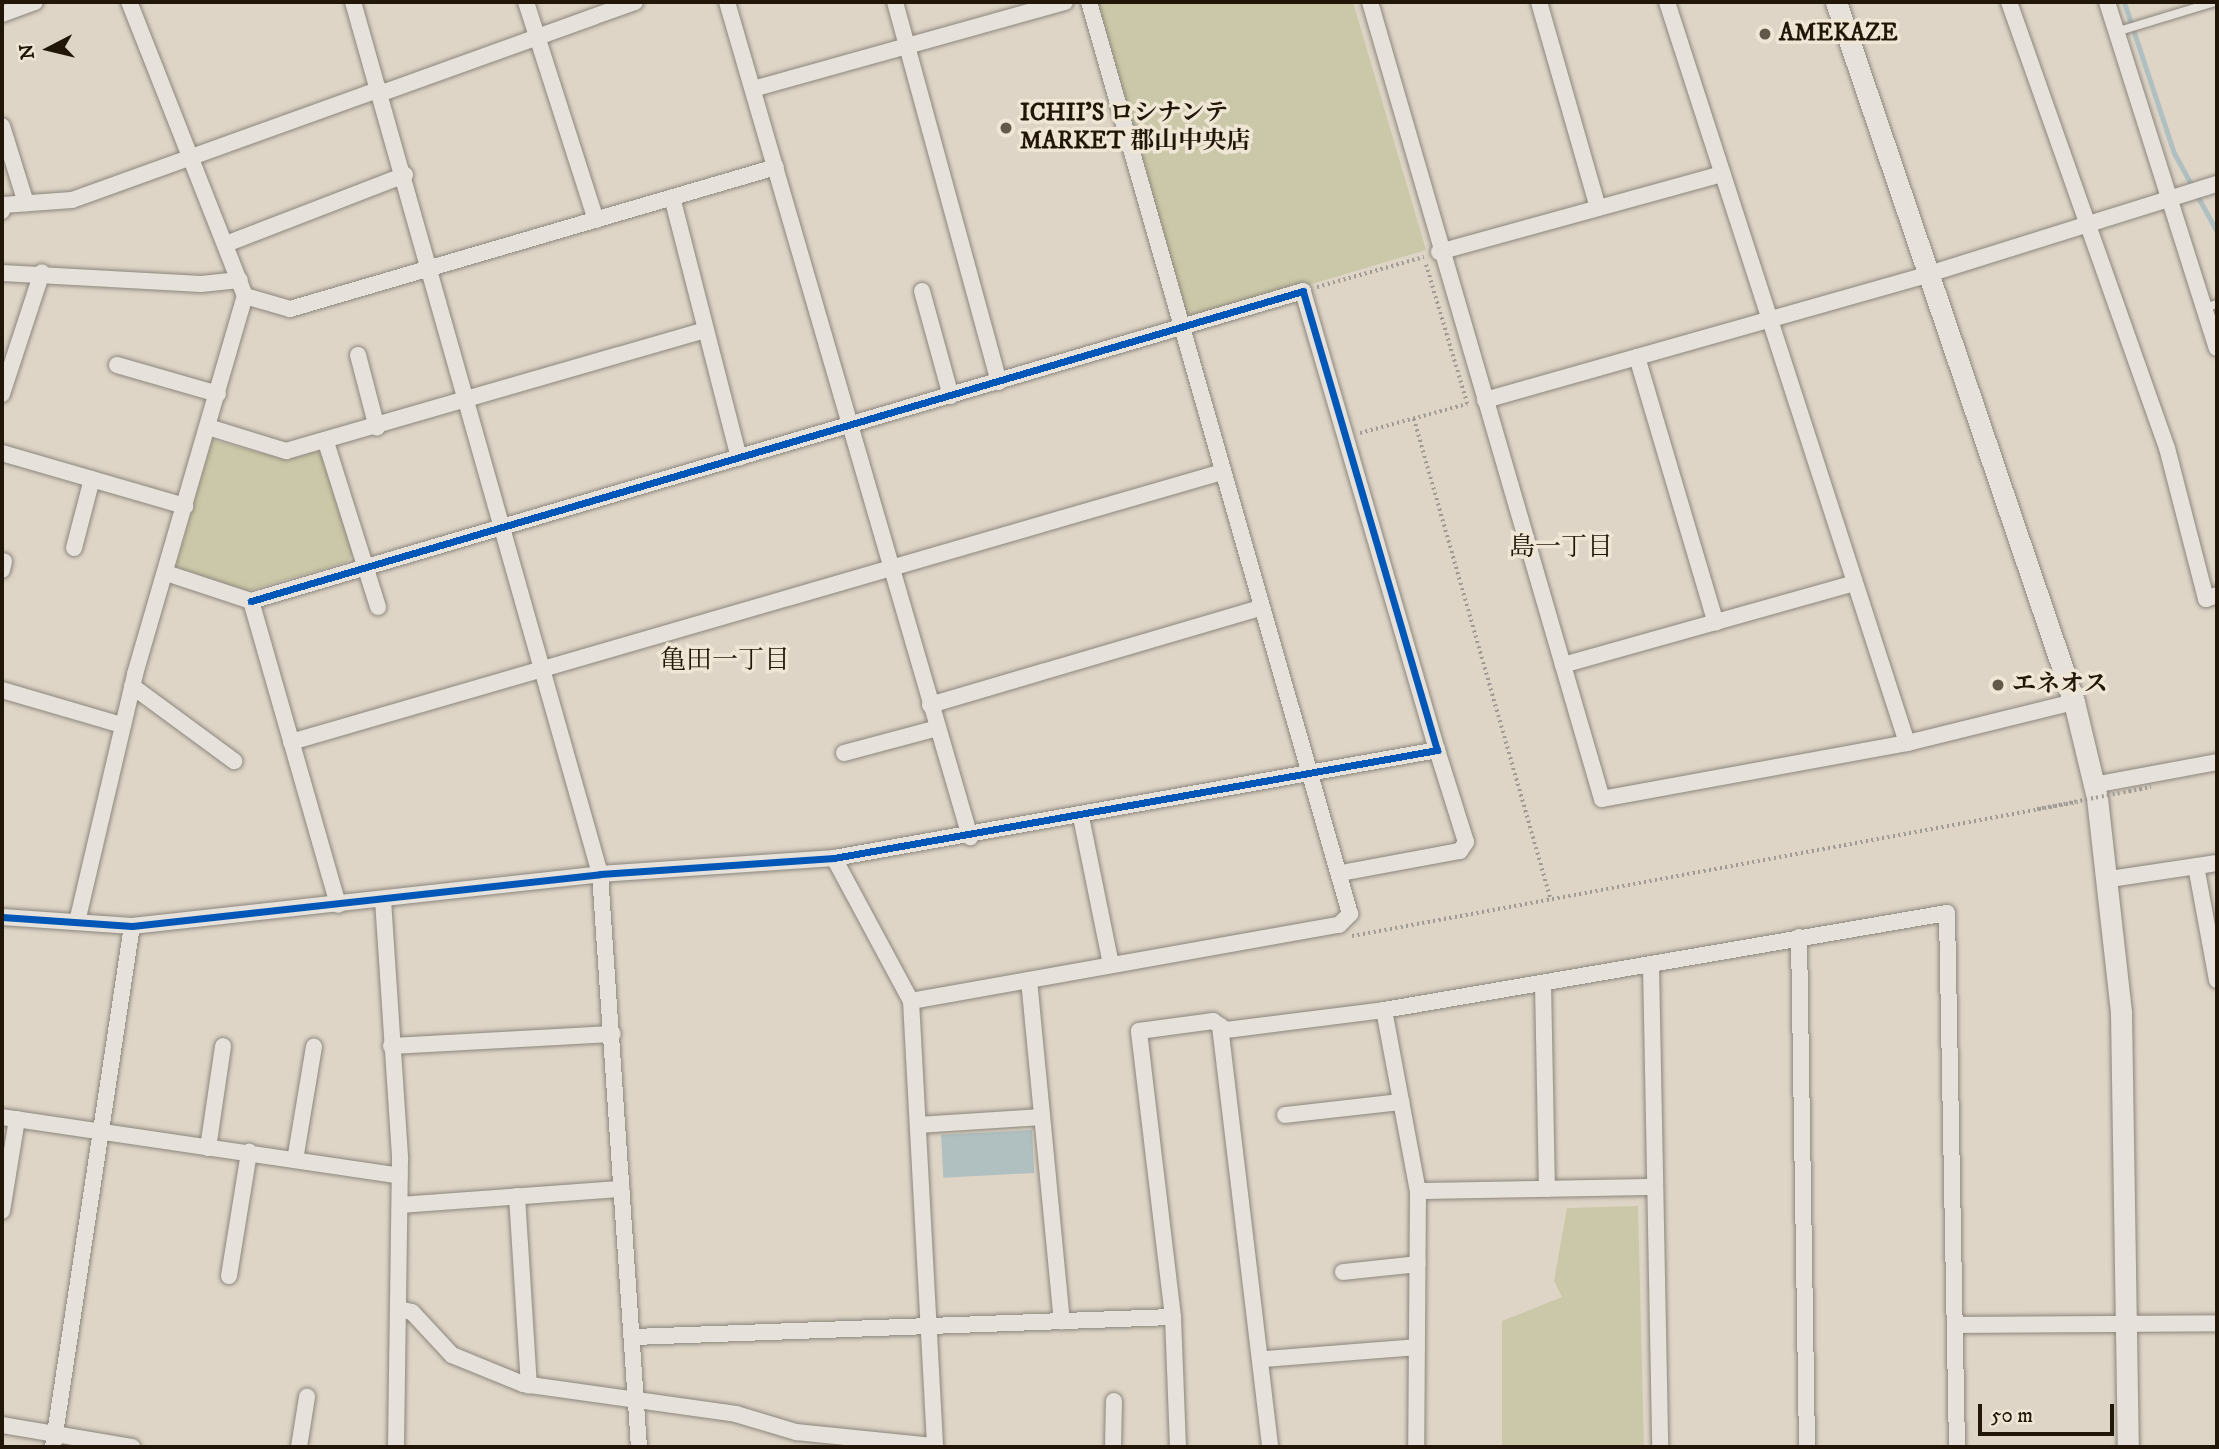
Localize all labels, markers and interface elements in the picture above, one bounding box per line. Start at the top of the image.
north arrow [14,14,84,84]
place label: AMEKAZE [1779,20,1898,48]
marker: AMEKAZE [1757,26,1773,42]
text: N [15,42,40,61]
place label: ICHII’S ロシナンテ MARKET 郡山中央店 [1020,100,1250,156]
marker: ICHII’S ロシナンテ MARKET 郡山中央店 [998,120,1014,136]
district label: 島一丁目 [1509,532,1613,564]
district label: 亀田一丁目 [660,645,790,677]
place label: エネオス [2012,671,2108,699]
marker: エネオス [1990,677,2006,693]
scale bar [1981,1390,2118,1434]
text: 50 m [1991,1403,2033,1429]

